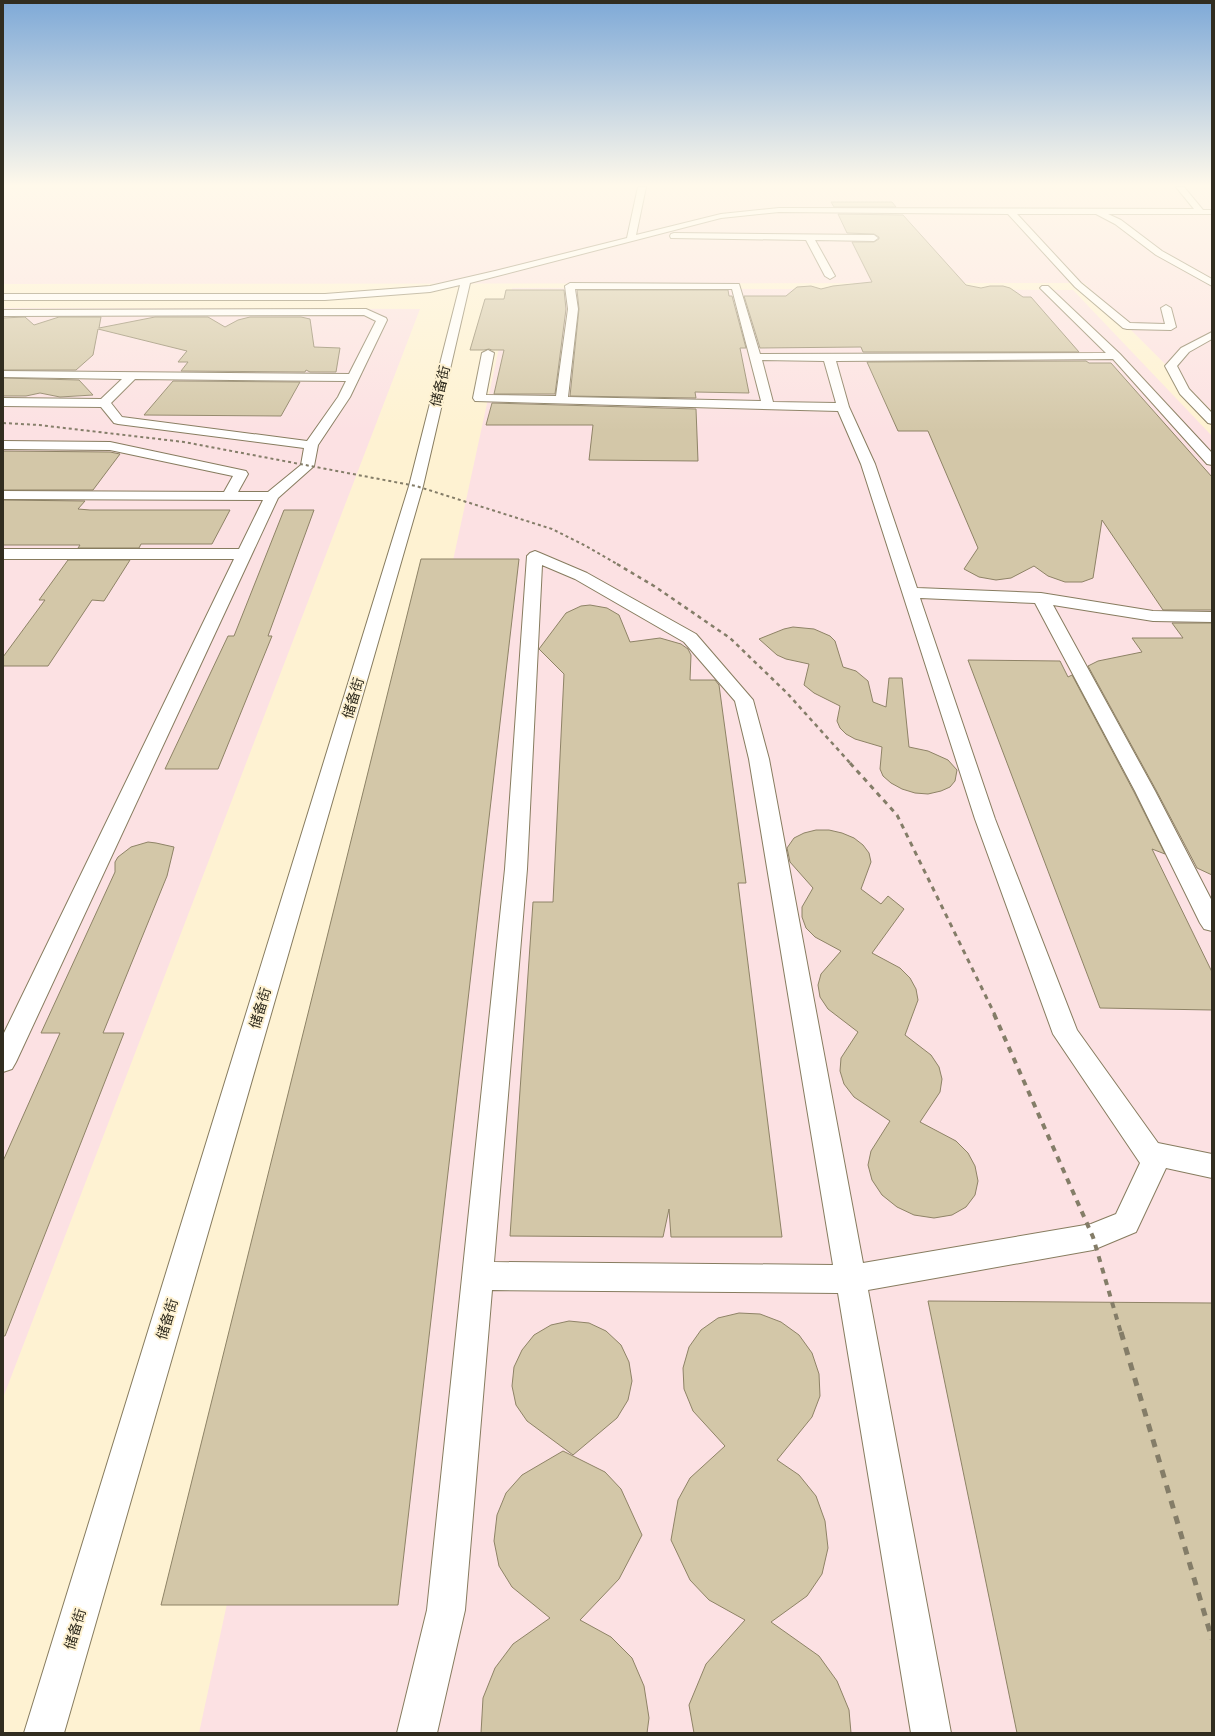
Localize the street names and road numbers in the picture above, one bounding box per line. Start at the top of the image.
street label: 储备街 [427,364,453,408]
street label: 储备街 [339,676,367,720]
street label: 储备街 [246,986,274,1030]
street label: 储备街 [153,1297,181,1341]
street label: 储备街 [61,1607,89,1651]

